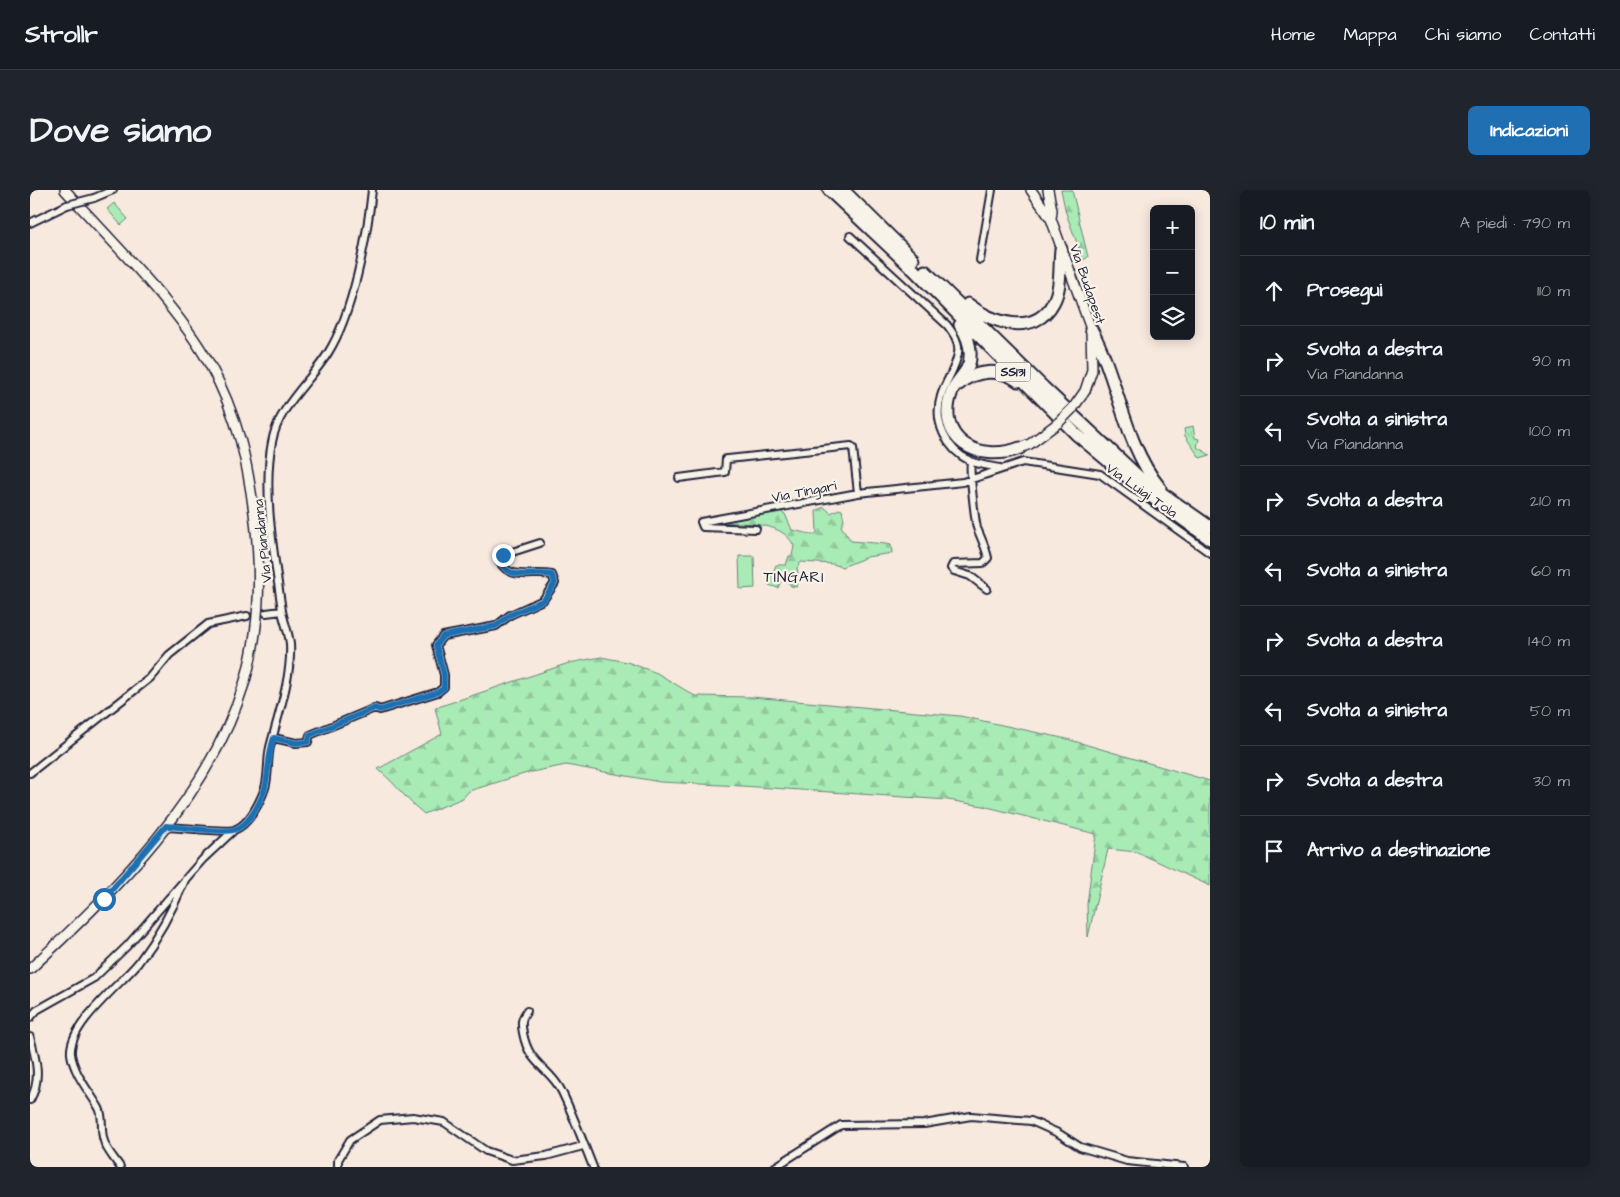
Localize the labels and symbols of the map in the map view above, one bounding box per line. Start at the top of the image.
street label: Via Budapest [1064,242,1110,327]
road number: SS131 [996,362,1030,382]
street label: Via Luigi Tola [1102,459,1181,523]
street label: Via Tingari [770,476,838,508]
street label: Via Piandanna [249,498,277,584]
route end [492,544,515,567]
district label: TINGARI [764,567,824,588]
route start [93,888,116,911]

